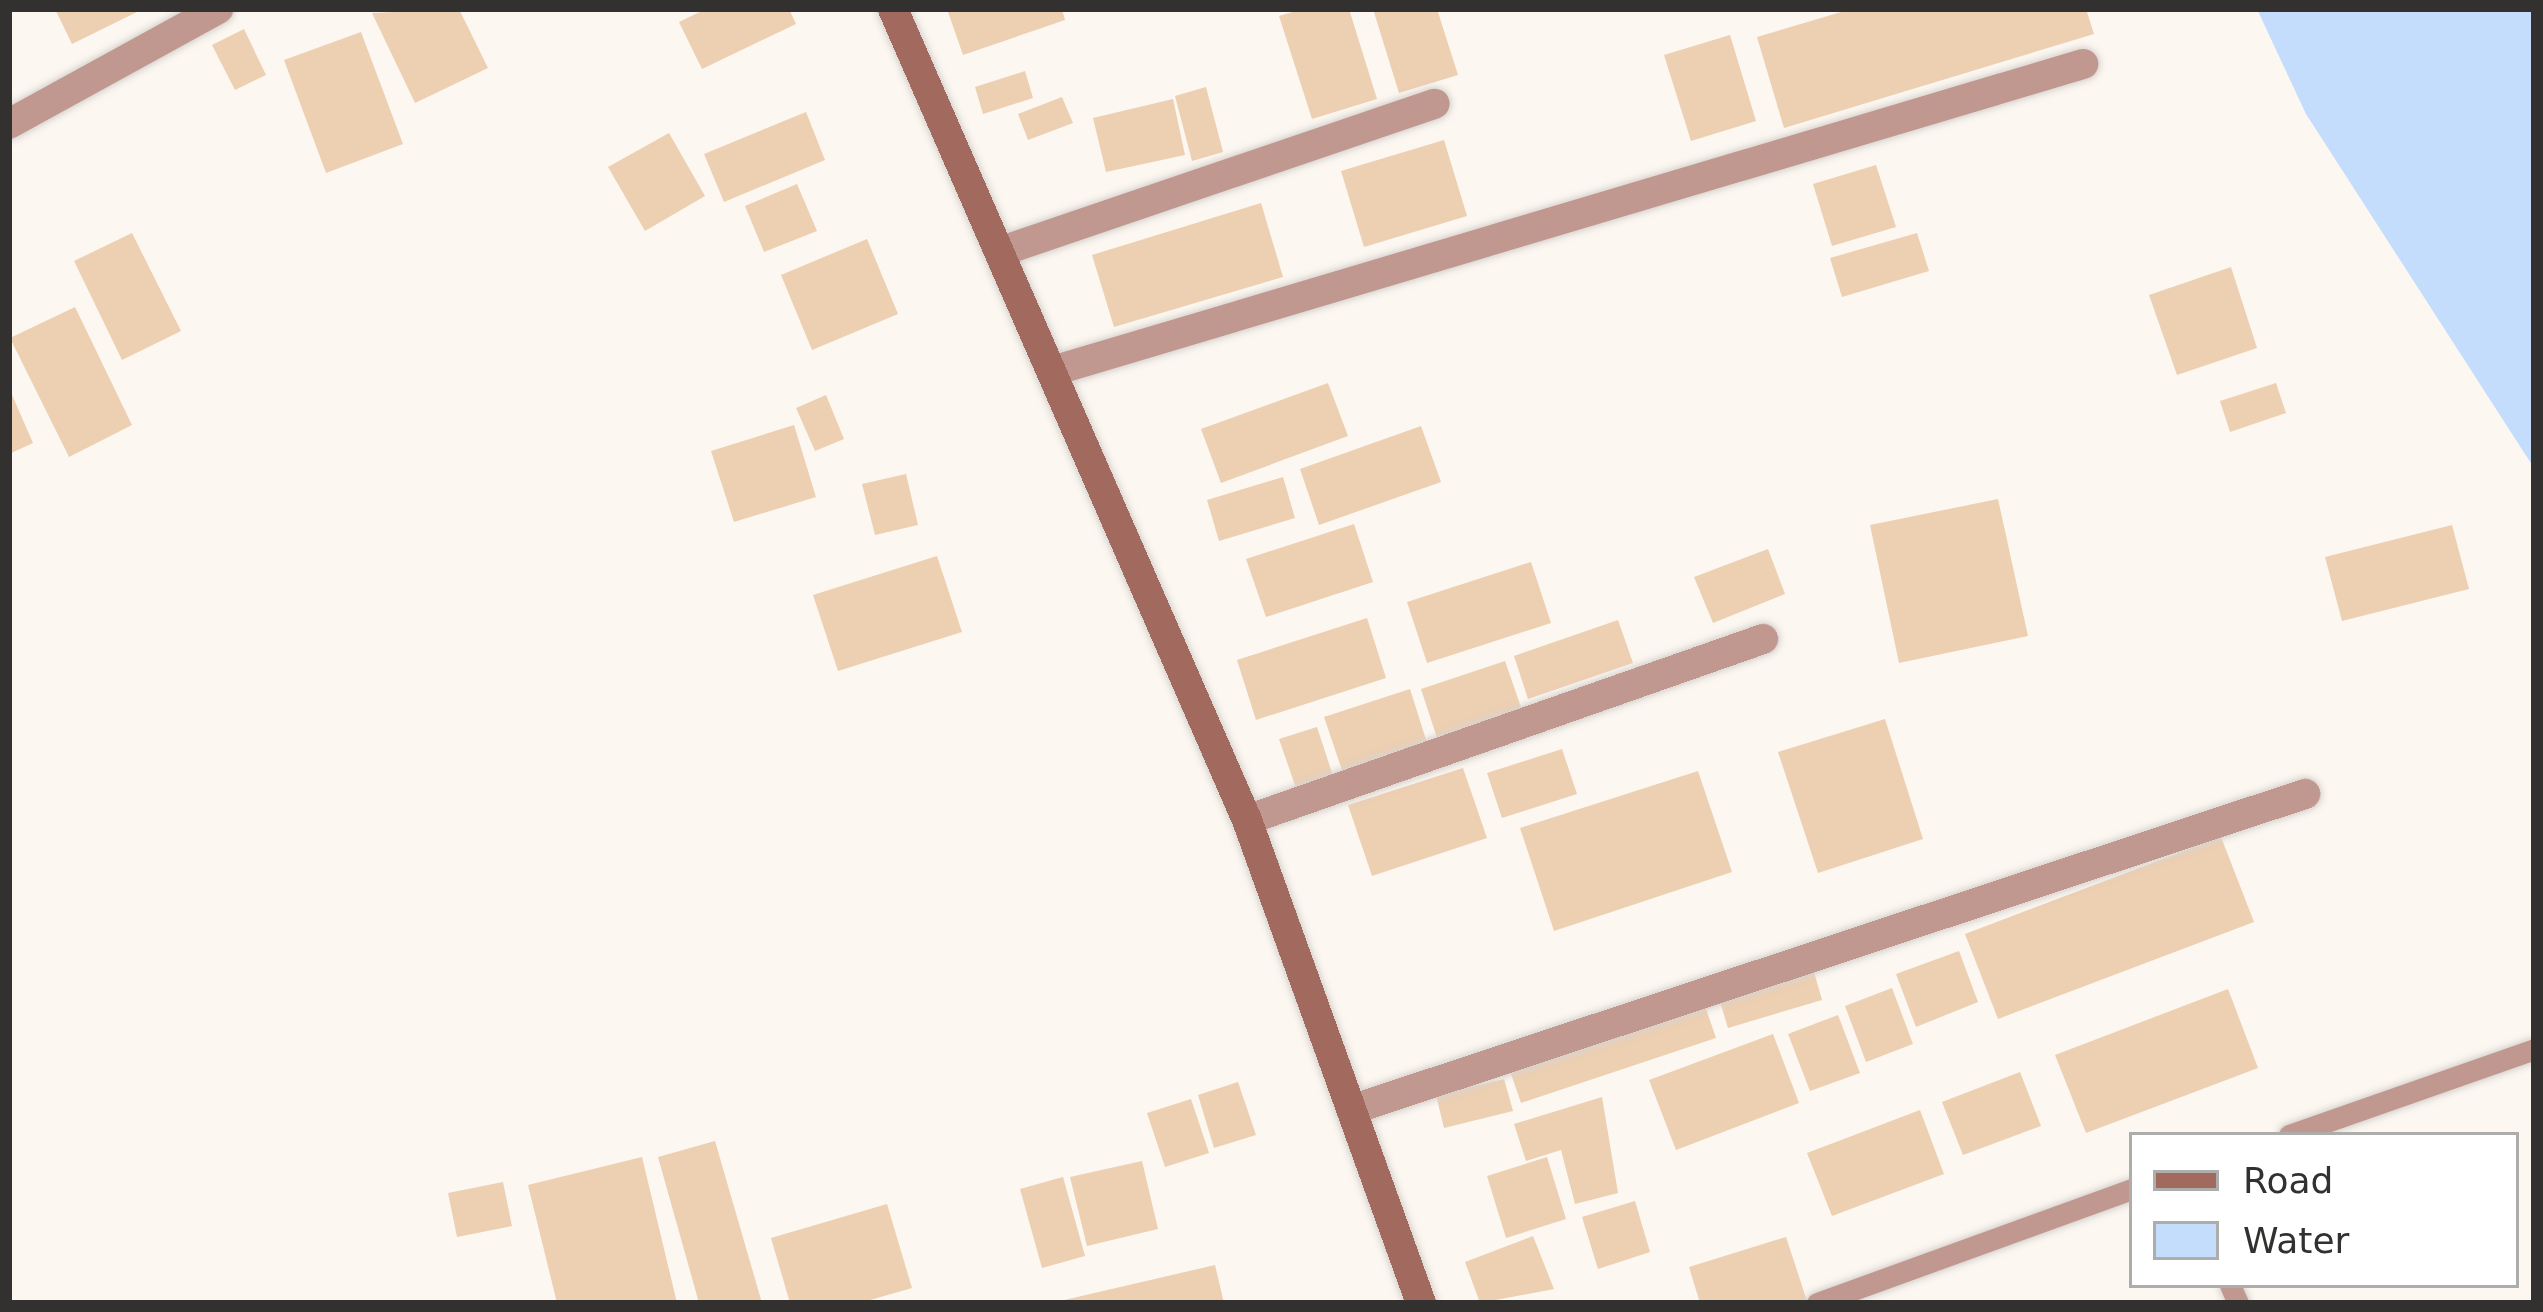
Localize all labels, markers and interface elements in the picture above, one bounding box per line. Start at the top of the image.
legend [2129,1132,2519,1288]
text: Road [2243,1160,2333,1201]
text: Water [2243,1220,2349,1261]

